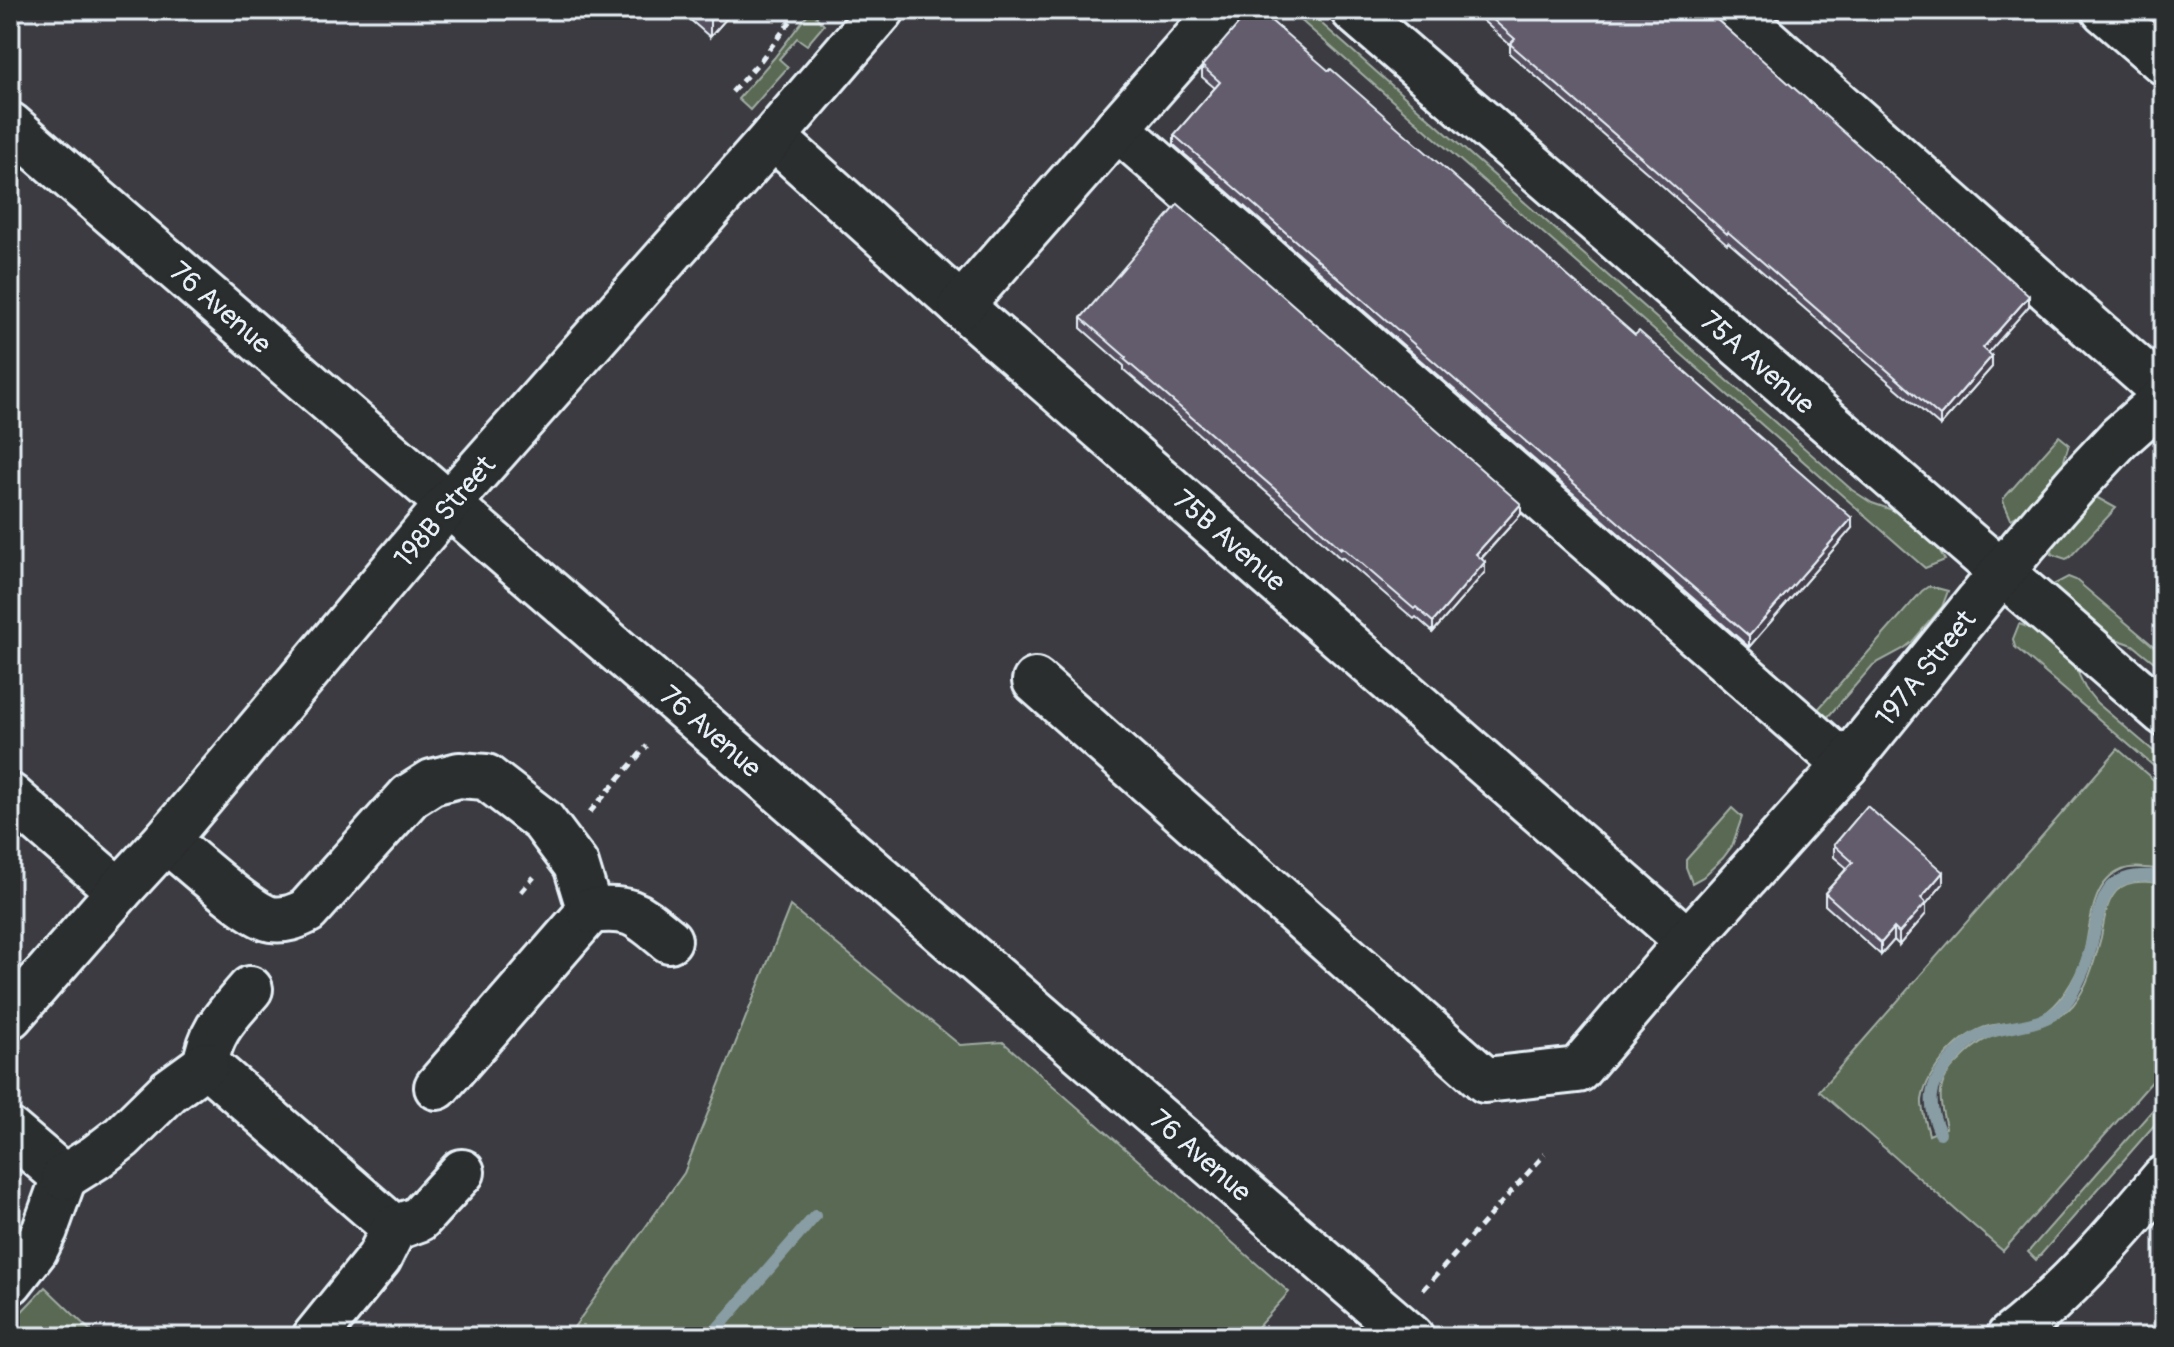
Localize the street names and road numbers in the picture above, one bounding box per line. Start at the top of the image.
street label: 76 Avenue [162,254,278,362]
street label: 75A Avenue [1693,304,1822,422]
street label: 198B Street [387,448,504,575]
street label: 75B Avenue [1165,483,1293,600]
street label: 197A Street [1868,603,1984,735]
street label: 76 Avenue [652,678,768,786]
street label: 76 Avenue [1142,1102,1258,1210]

